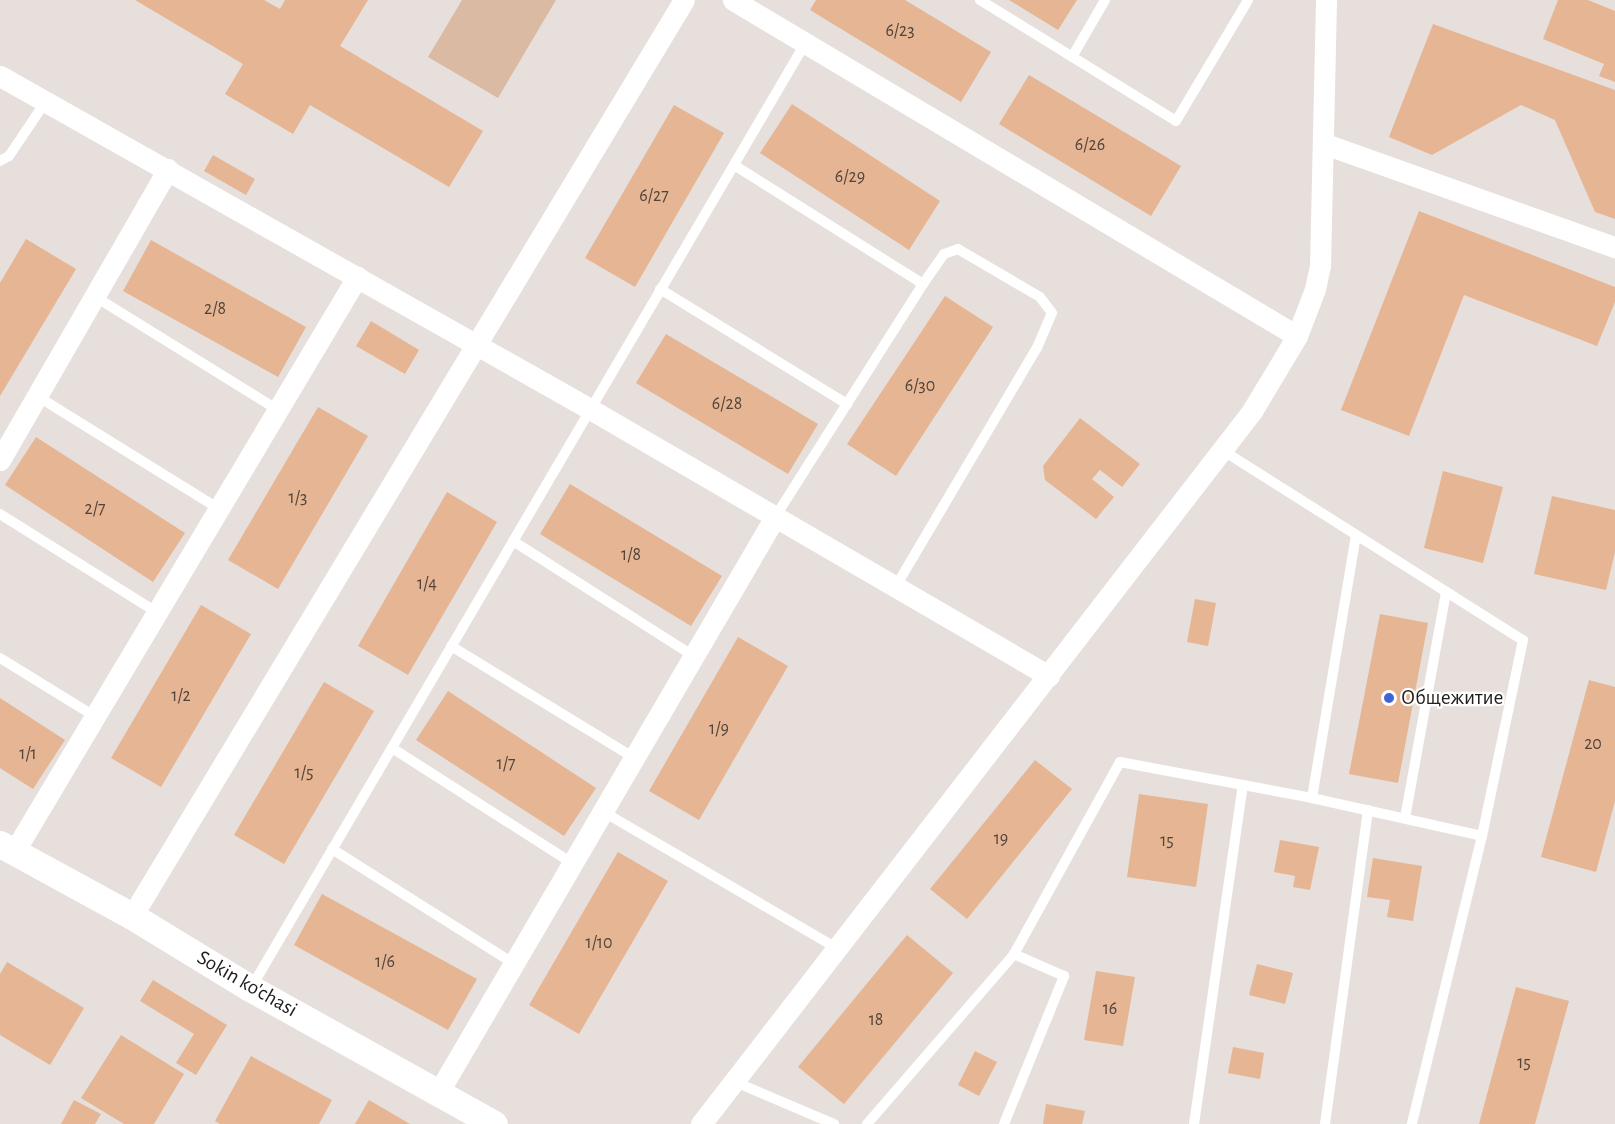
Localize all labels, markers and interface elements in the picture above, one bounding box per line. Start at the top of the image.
house number: 6/23 [885,20,915,42]
house number: 6/26 [1075,134,1105,156]
house number: 6/29 [835,166,865,188]
house number: 6/27 [639,185,669,207]
house number: 2/8 [204,298,226,320]
house number: 6/30 [905,375,935,397]
house number: 6/28 [712,393,742,415]
house number: 1/3 [289,487,307,509]
house number: 2/7 [85,498,105,520]
house number: 1/8 [621,544,641,566]
house number: 1/4 [417,573,437,595]
house number: 1/2 [171,685,191,707]
place label: Общежитие [1401,685,1503,711]
marker: Общежитие [1382,691,1396,705]
house number: 1/9 [709,718,729,740]
house number: 20 [1584,733,1602,755]
house number: 1/1 [19,743,37,765]
house number: 1/7 [497,753,515,775]
house number: 1/5 [295,762,313,784]
house number: 19 [994,828,1008,850]
house number: 15 [1160,830,1174,852]
house number: 1/10 [585,932,613,954]
street label: Sokin ko'chasi [192,945,302,1023]
house number: 1/6 [375,951,395,973]
house number: 16 [1103,998,1117,1020]
house number: 18 [869,1009,883,1031]
house number: 15 [1517,1052,1531,1074]

